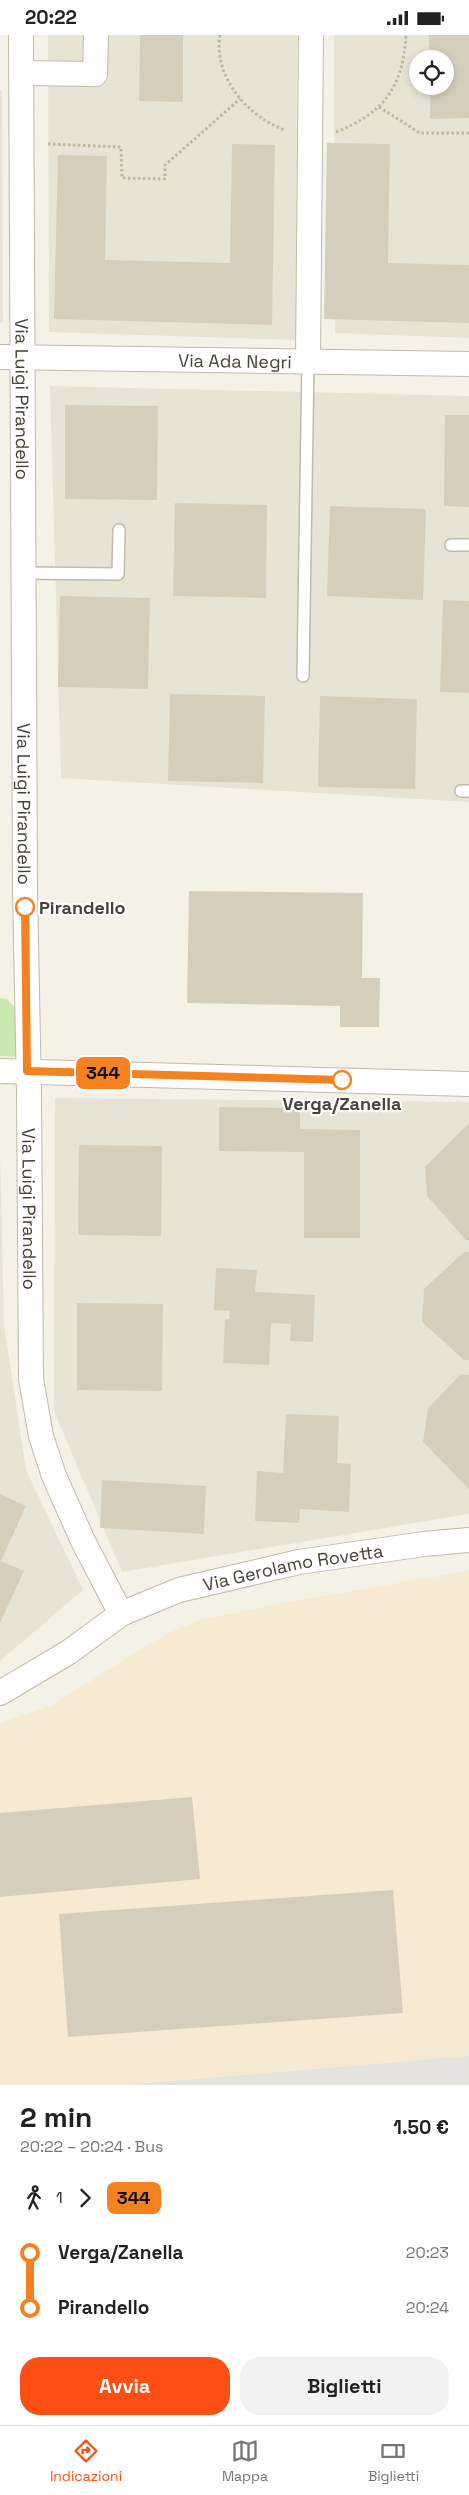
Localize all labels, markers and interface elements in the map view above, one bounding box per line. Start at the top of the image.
text: 20:22 [25,5,77,30]
map controls [409,50,454,95]
button: locate [409,50,454,95]
street label: Via Luigi Pirandello [11,318,35,480]
street label: Via Ada Negri [178,348,292,373]
street label: Via Luigi Pirandello [13,723,36,885]
place label: Pirandello [39,896,126,919]
marker: Pirandello [15,897,35,917]
line badge: 344 [74,1057,132,1089]
text: 344 [86,1061,120,1084]
marker: Verga/Zanella [332,1070,352,1090]
place label: Verga/Zanella [283,1092,402,1115]
street label: Via Luigi Pirandello [18,1128,42,1290]
street label: Via Gerolamo Rovetta [201,1539,385,1596]
text: 2 min [20,2099,92,2135]
text: 1.50 € [393,2115,449,2140]
text: 20:22 – 20:24 · Bus [20,2136,163,2157]
icon: walk [20,2184,48,2212]
icon: forward [71,2184,99,2212]
text: 344 [117,2186,151,2209]
text: 1 [56,2187,63,2208]
text: Verga/Zanella [58,2240,183,2265]
text: 20:23 [406,2242,449,2263]
text: Pirandello [58,2295,149,2320]
text: 20:24 [406,2297,449,2318]
button: Avvia [20,2357,230,2415]
button: Biglietti [240,2357,449,2415]
tab: Indicazioni [50,2437,122,2485]
tab: Mappa [222,2437,268,2485]
tab: Biglietti [368,2437,419,2485]

